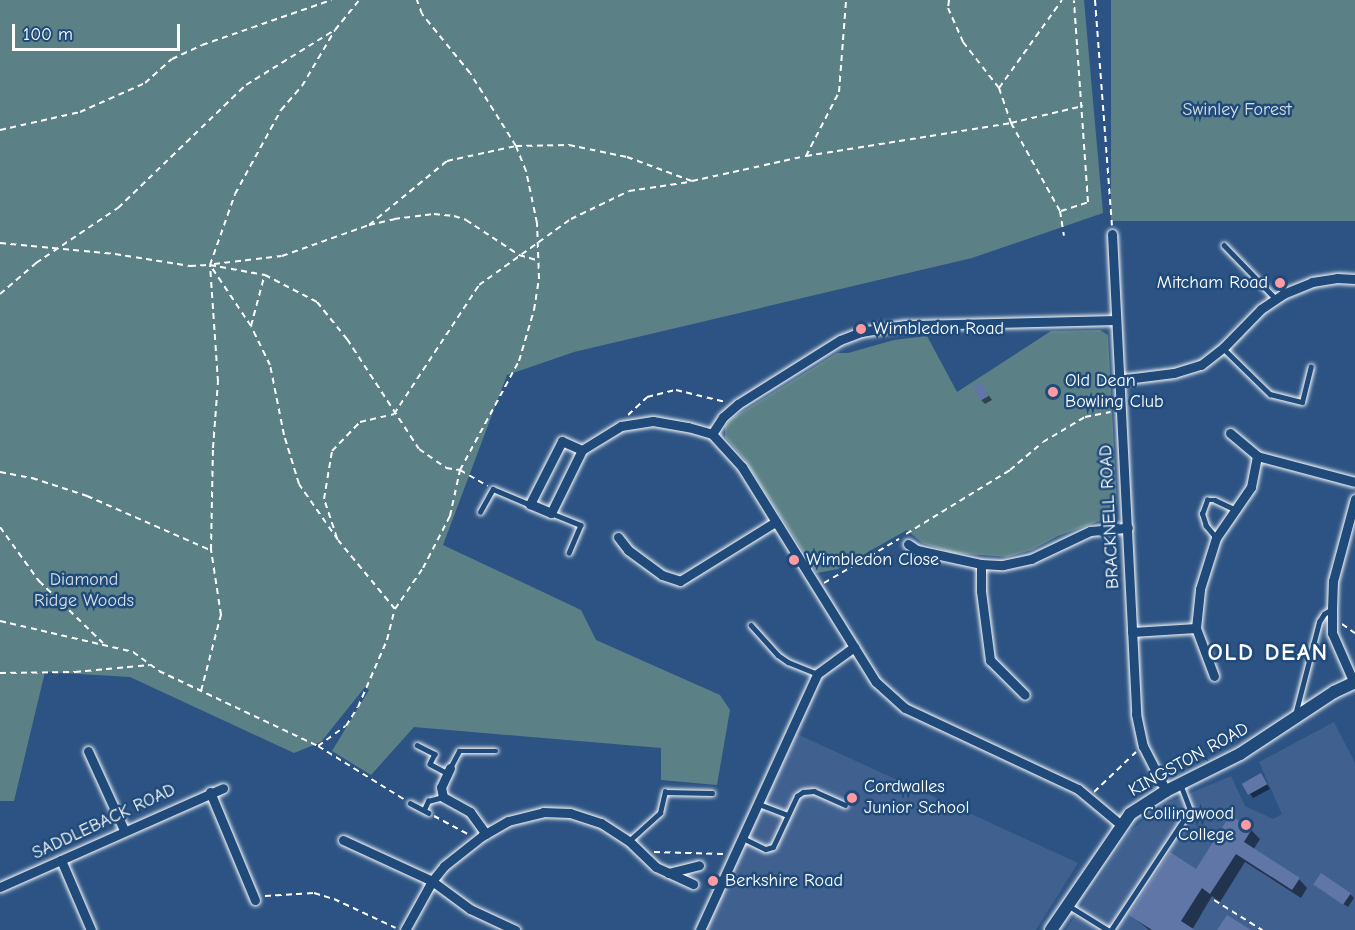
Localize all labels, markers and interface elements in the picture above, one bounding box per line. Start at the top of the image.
scale bar [15,12,183,50]
text: 100 m [23,24,73,45]
park label: Swinley Forest [1182,99,1292,121]
place label: Mitcham Road [1157,272,1268,294]
marker: Mitcham Road [1273,276,1287,290]
place label: Wimbledon Road [873,318,1004,340]
marker: Wimbledon Road [854,322,868,336]
place label: Old Dean Bowling Club [1065,371,1164,413]
marker: Old Dean Bowling Club [1046,385,1060,399]
street label: BRACKNELL ROAD [1095,444,1125,590]
place label: Wimbledon Close [806,549,939,571]
marker: Wimbledon Close [787,553,801,567]
park label: Diamond Ridge Woods [34,570,134,612]
district label: OLD DEAN [1207,639,1329,667]
street label: KINGSTON ROAD [1125,718,1253,802]
place label: Cordwalles Junior School [864,777,969,820]
street label: SADDLEBACK ROAD [29,779,179,865]
marker: Cordwalles Junior School [845,791,859,805]
place label: Collingwood College [1143,804,1234,846]
marker: Collingwood College [1239,818,1253,832]
place label: Berkshire Road [725,870,843,892]
marker: Berkshire Road [706,874,720,888]

